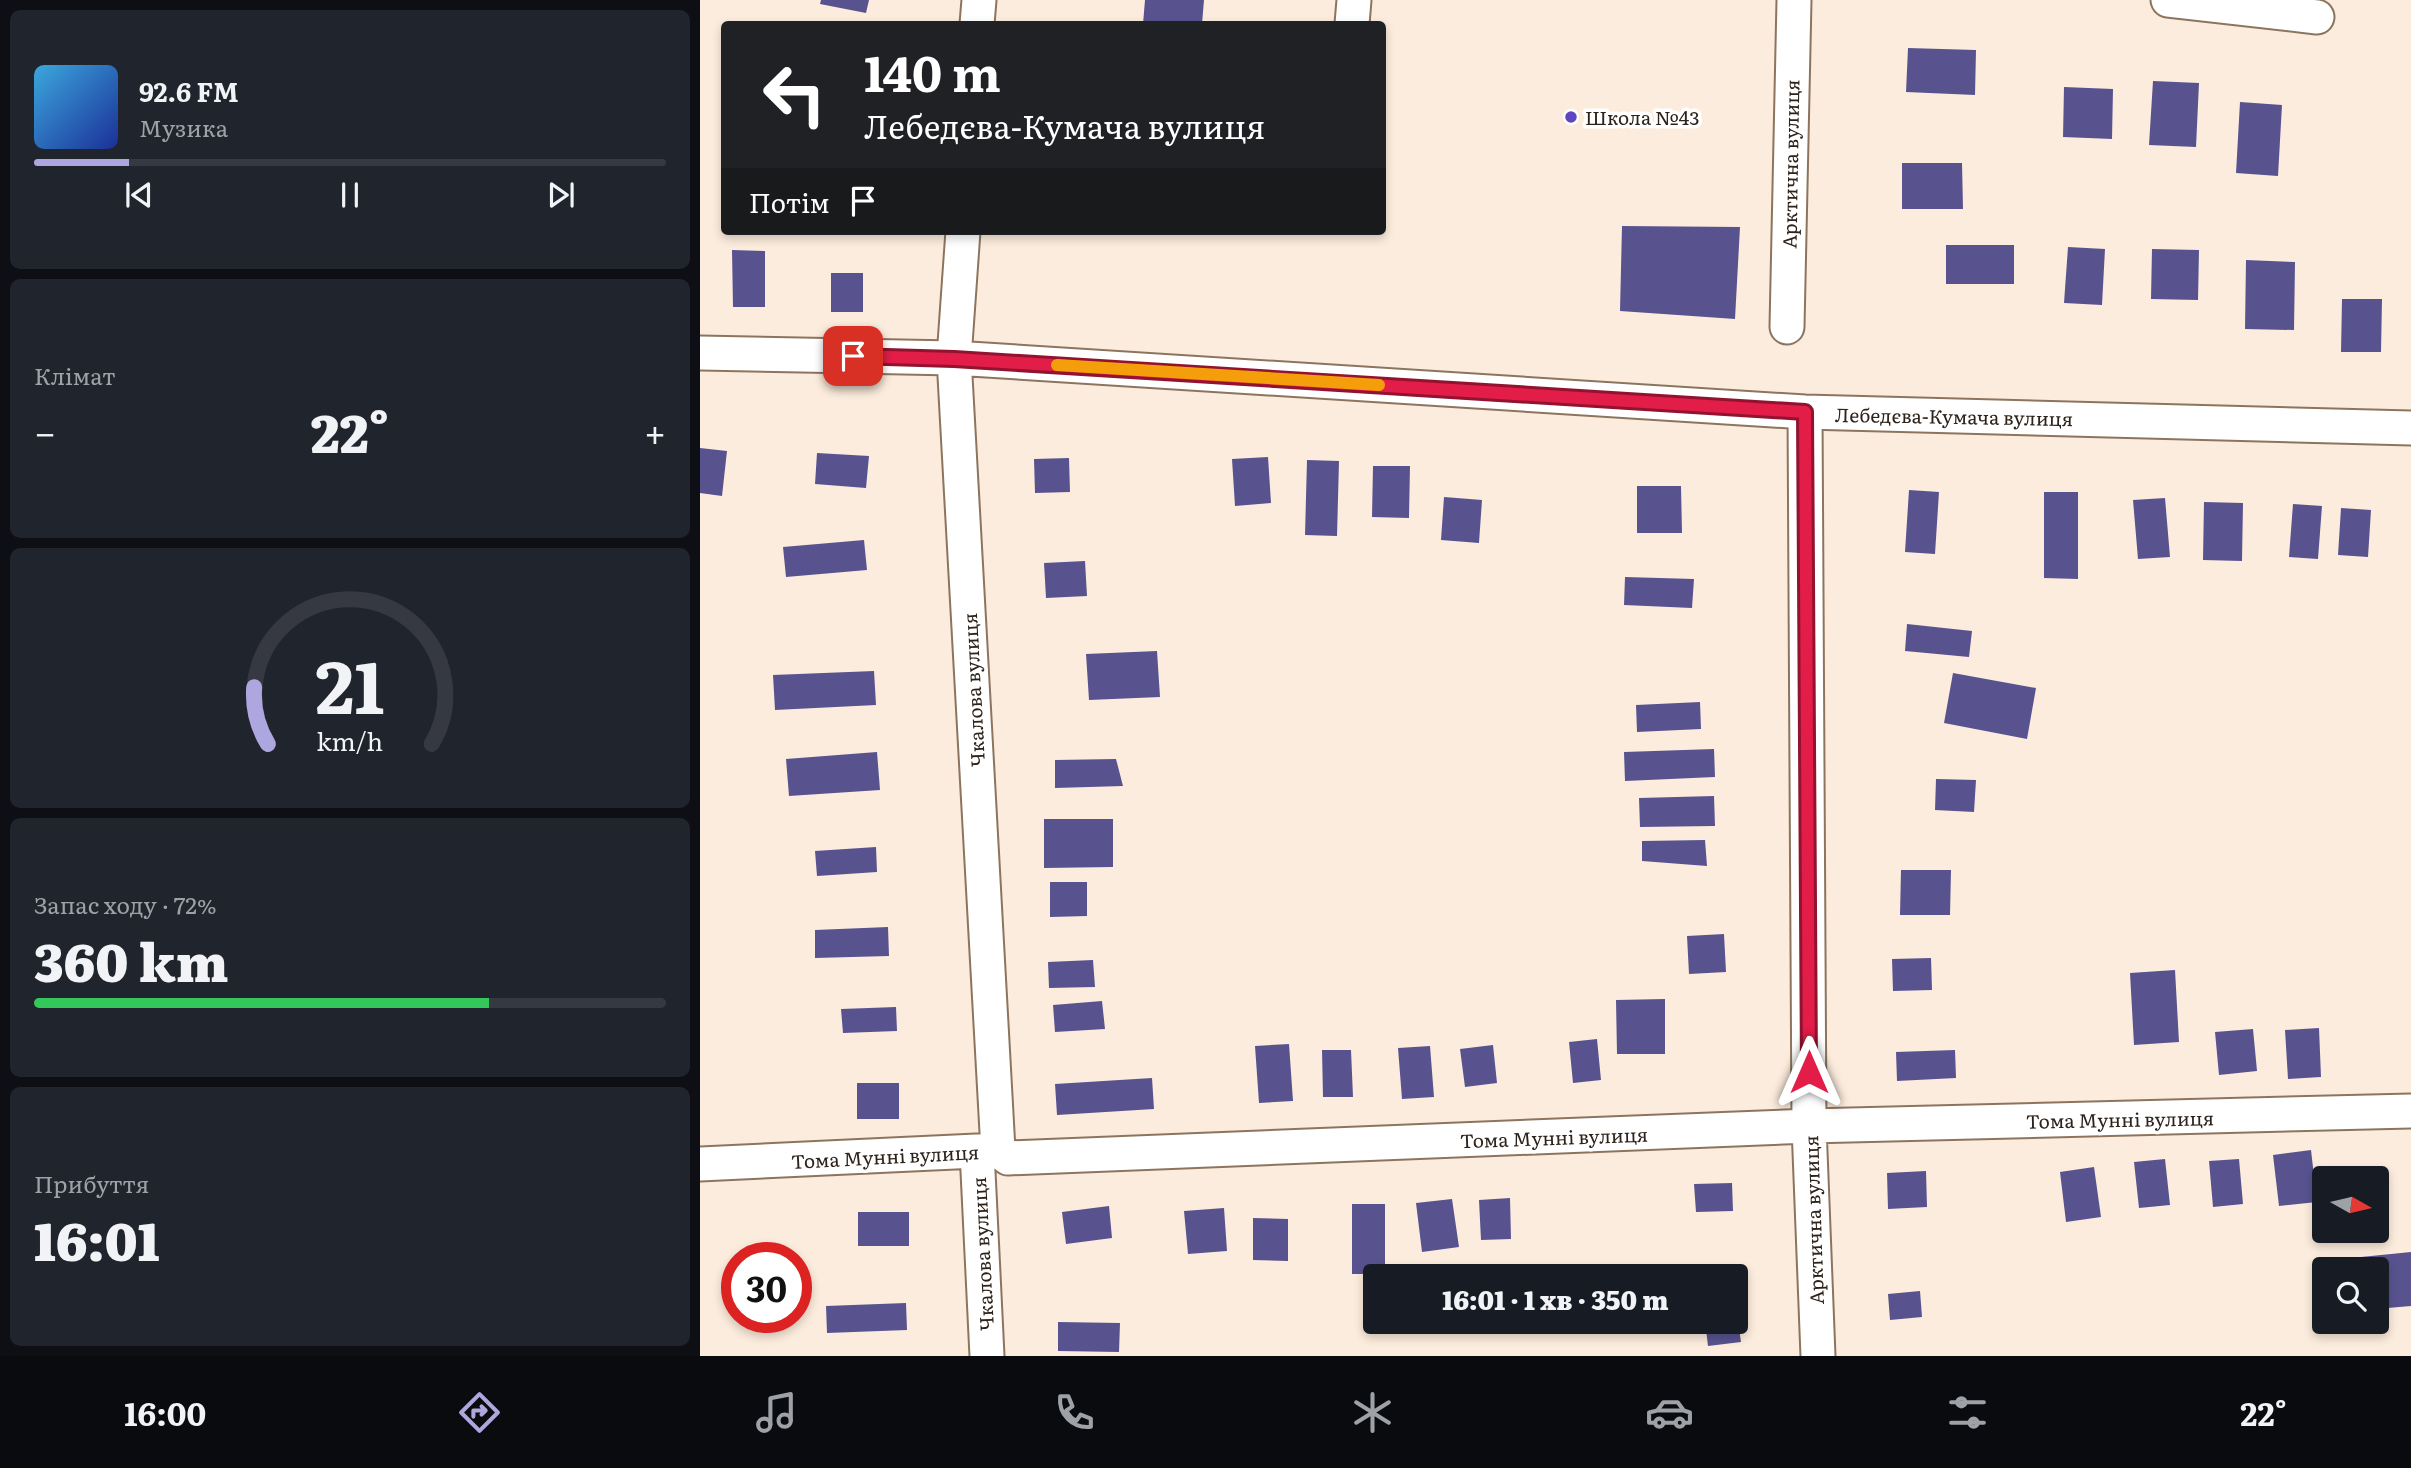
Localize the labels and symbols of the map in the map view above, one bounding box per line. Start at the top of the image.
street label: Арктична вулиця [1775,79,1805,249]
place label: Школа №43 [1585,103,1700,131]
marker: Школа №43 [1563,109,1579,125]
pin [823,326,883,386]
street label: Лебедєва-Кумача вулиця [1835,400,2073,432]
street label: Чкалова вулиця [955,612,991,768]
position arrow [1772,1035,1846,1109]
street label: Тома Мунні вулиця [2026,1103,2214,1135]
street label: Тома Мунні вулиця [1460,1120,1648,1154]
street label: Арктична вулиця [1796,1135,1830,1305]
street label: Тома Мунні вулиця [790,1137,980,1175]
north arrow [2312,1166,2389,1242]
street label: Чкалова вулиця [964,1176,1000,1332]
speed limit sign: 30 [721,1242,812,1333]

